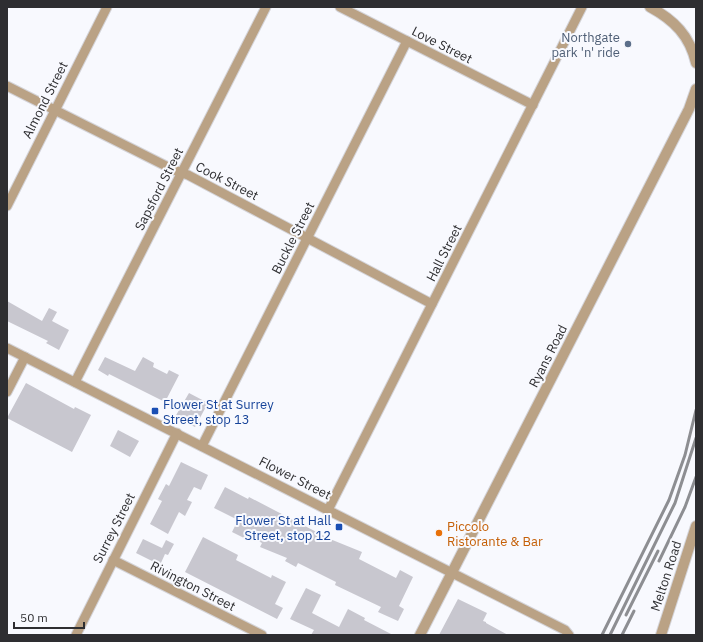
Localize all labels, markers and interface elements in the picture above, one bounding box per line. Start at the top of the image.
street label: Love Street [409,23,475,67]
place label: Northgate park 'n' ride [552,29,620,61]
marker: Northgate park 'n' ride [623,39,633,49]
street label: Almond Street [18,59,72,141]
street label: Sapsford Street [131,145,187,233]
street label: Cook Street [193,158,261,204]
street label: Buckle Street [268,199,318,277]
street label: Hall Street [422,222,466,284]
street label: Ryans Road [525,322,571,390]
place label: Flower St at Surrey Street, stop 13 [163,396,274,428]
marker: Flower St at Surrey Street, stop 13 [150,406,160,416]
street label: Flower Street [256,453,334,503]
street label: Surrey Street [89,490,139,566]
place label: Flower St at Hall Street, stop 12 [235,512,331,544]
place label: Piccolo Ristorante & Bar [447,518,543,550]
marker: Flower St at Hall Street, stop 12 [334,522,344,532]
marker: Piccolo Ristorante & Bar [434,528,444,538]
street label: Melton Road [647,539,685,613]
street label: Rivington Street [148,557,238,615]
scale bar [14,604,84,630]
text: 50 m [20,610,48,625]

